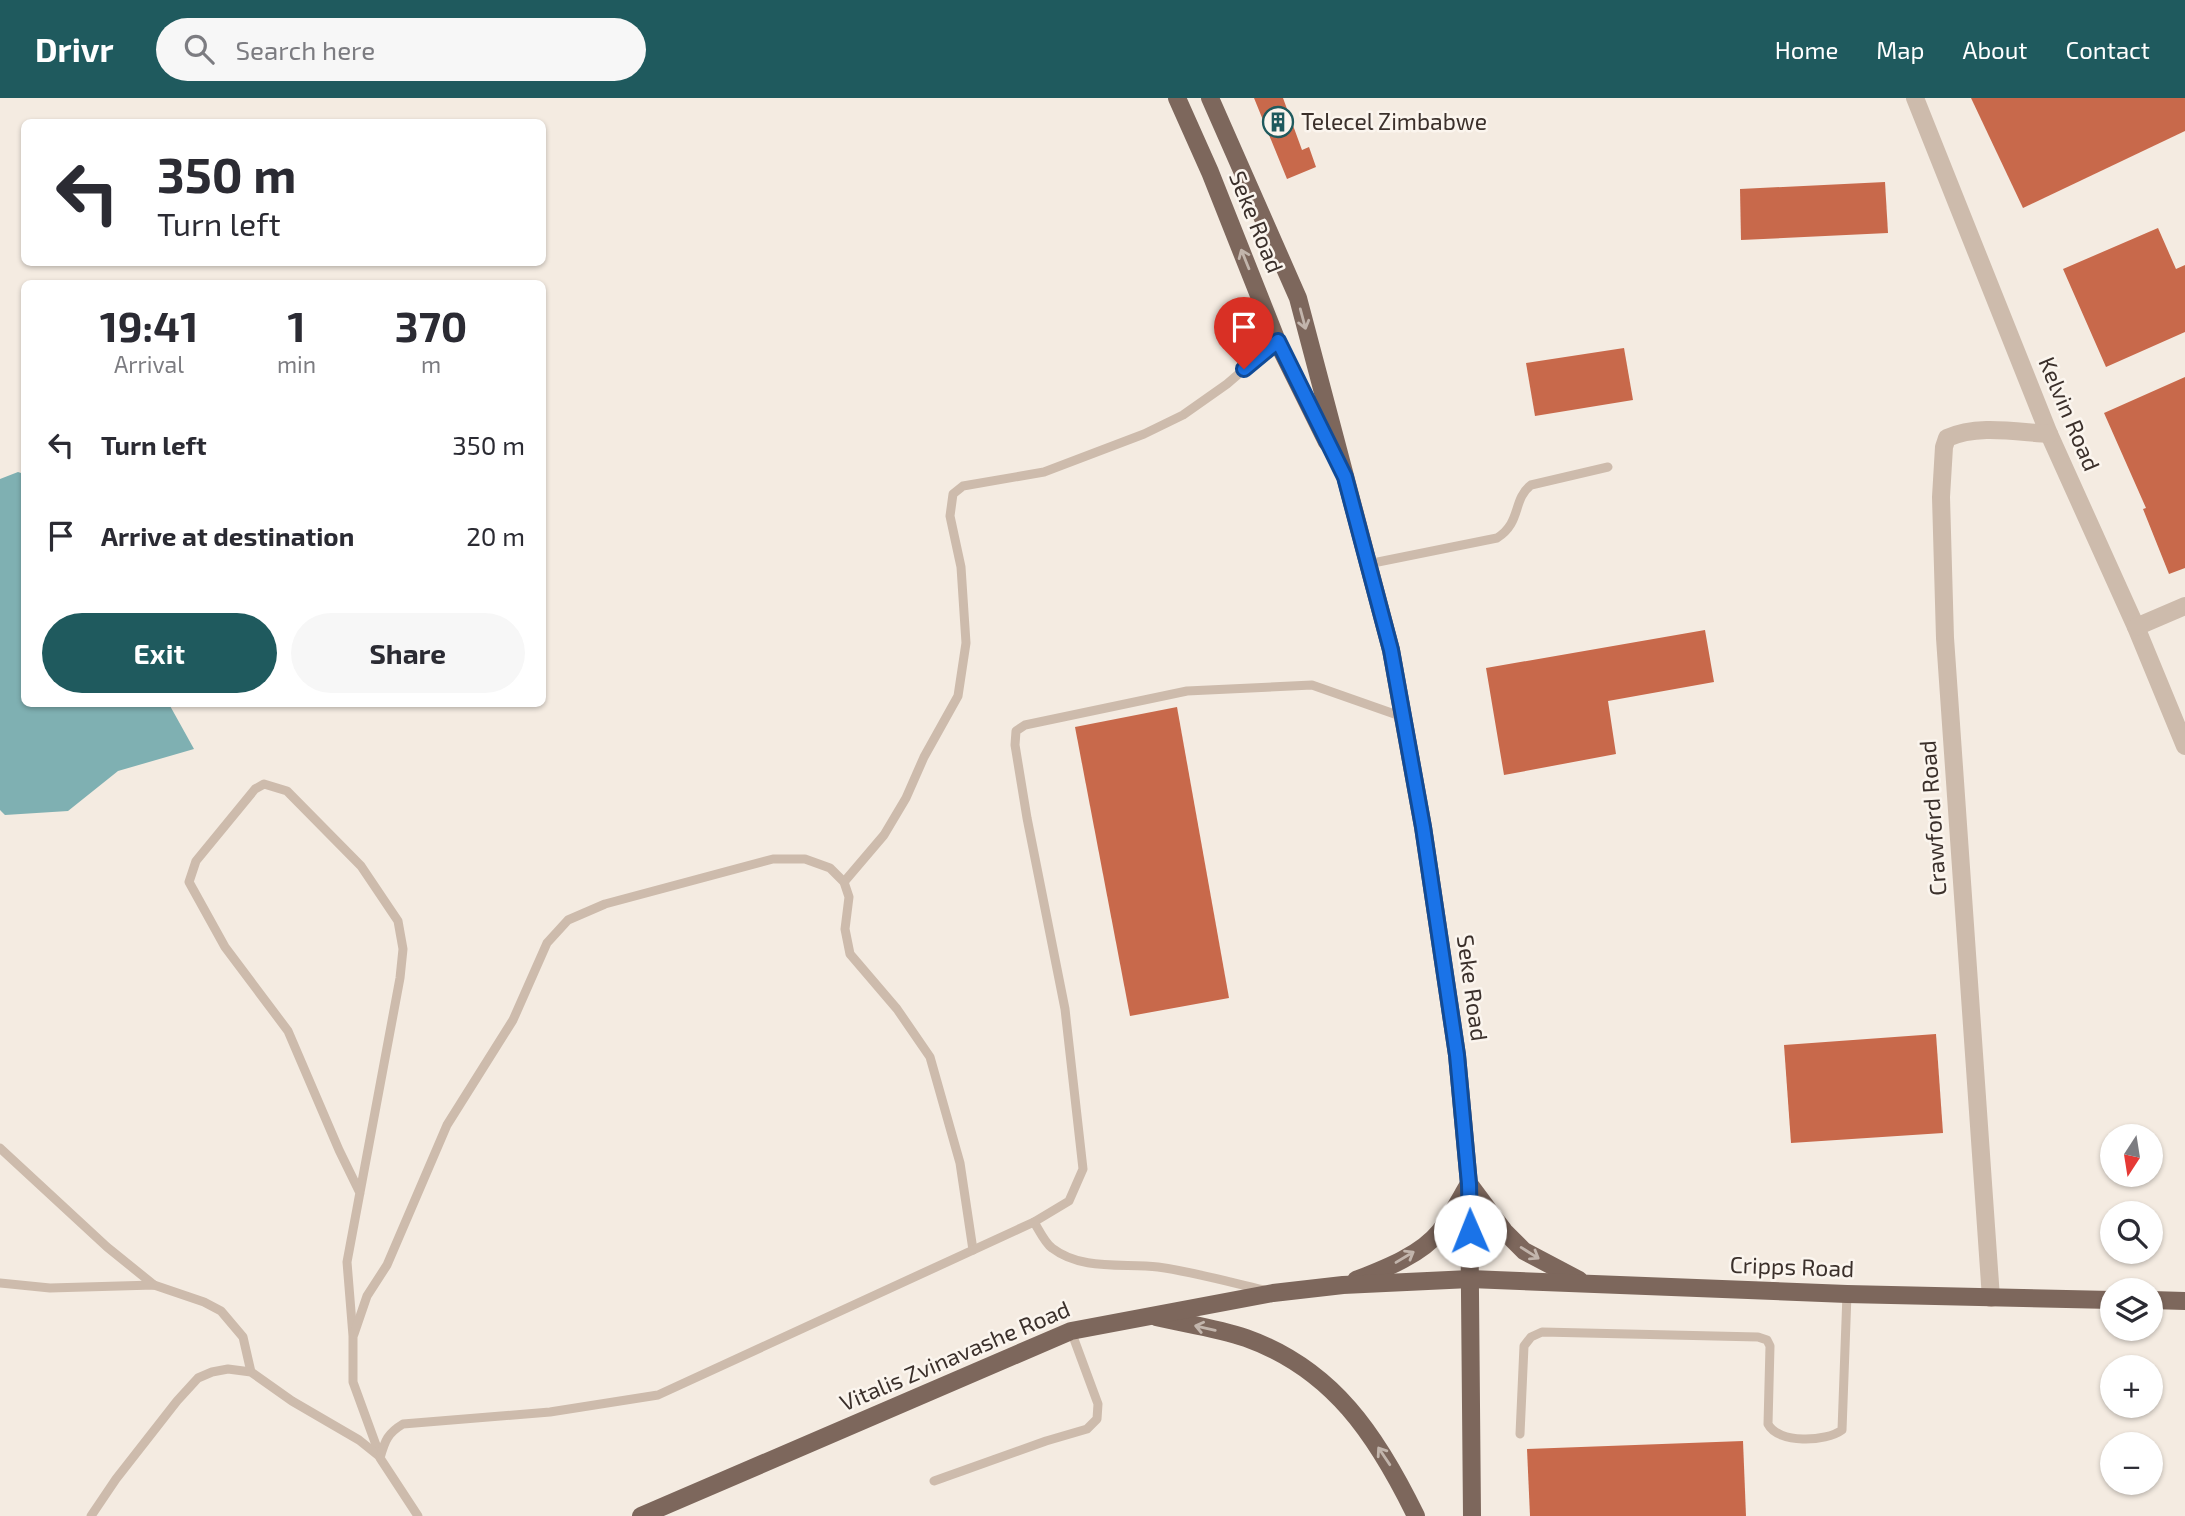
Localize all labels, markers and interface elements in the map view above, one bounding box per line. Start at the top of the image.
search box [156,18,646,81]
text: Drivr [35,29,114,69]
icon: search [180,30,218,68]
text: Search here [236,34,375,65]
text: Home [1775,35,1838,64]
text: Map [1876,35,1924,64]
text: About [1962,35,2028,64]
text: Contact [2066,35,2150,64]
building icon: Telecel Zimbabwe [1261,105,1295,139]
place label: Telecel Zimbabwe [1301,107,1487,135]
text: 350 m [157,144,297,203]
icon: left [42,147,133,238]
street label: Seke Road [1224,167,1290,277]
text: Turn left [157,204,281,242]
one-way arrow [1237,249,1250,270]
pin [1214,297,1274,369]
text: 19:41 [100,300,198,350]
text: 1 [287,300,306,350]
text: 370 [395,300,467,350]
one-way arrow [1297,307,1310,330]
icon: arrive [1225,308,1263,346]
text: Arrival [114,350,184,378]
text: min [277,350,316,378]
text: m [421,350,441,378]
street label: Kelvin Road [2033,352,2107,475]
icon: left [42,426,80,464]
text: Turn left [101,429,207,460]
text: 350 m [452,429,525,460]
icon: arrive [42,517,80,555]
text: Arrive at destination [101,520,354,551]
text: 20 m [466,520,525,551]
button: Exit [42,613,277,693]
button: Share [291,613,525,693]
street label: Crawford Road [1913,739,1951,897]
street label: Seke Road [1452,933,1494,1043]
north arrow [2100,1124,2163,1186]
map controls [2100,1124,2163,1495]
position arrow [1433,1194,1507,1268]
button: search [2100,1201,2163,1264]
one-way arrow [1519,1246,1539,1260]
one-way arrow [1394,1250,1414,1264]
street label: Cripps Road [1729,1250,1855,1282]
button: layers [2100,1278,2163,1341]
street label: Vitalis Zvinavashe Road [835,1294,1074,1416]
one-way arrow [1194,1321,1217,1334]
button: + [2100,1355,2163,1418]
button: − [2100,1432,2163,1495]
one-way arrow [1377,1446,1391,1466]

